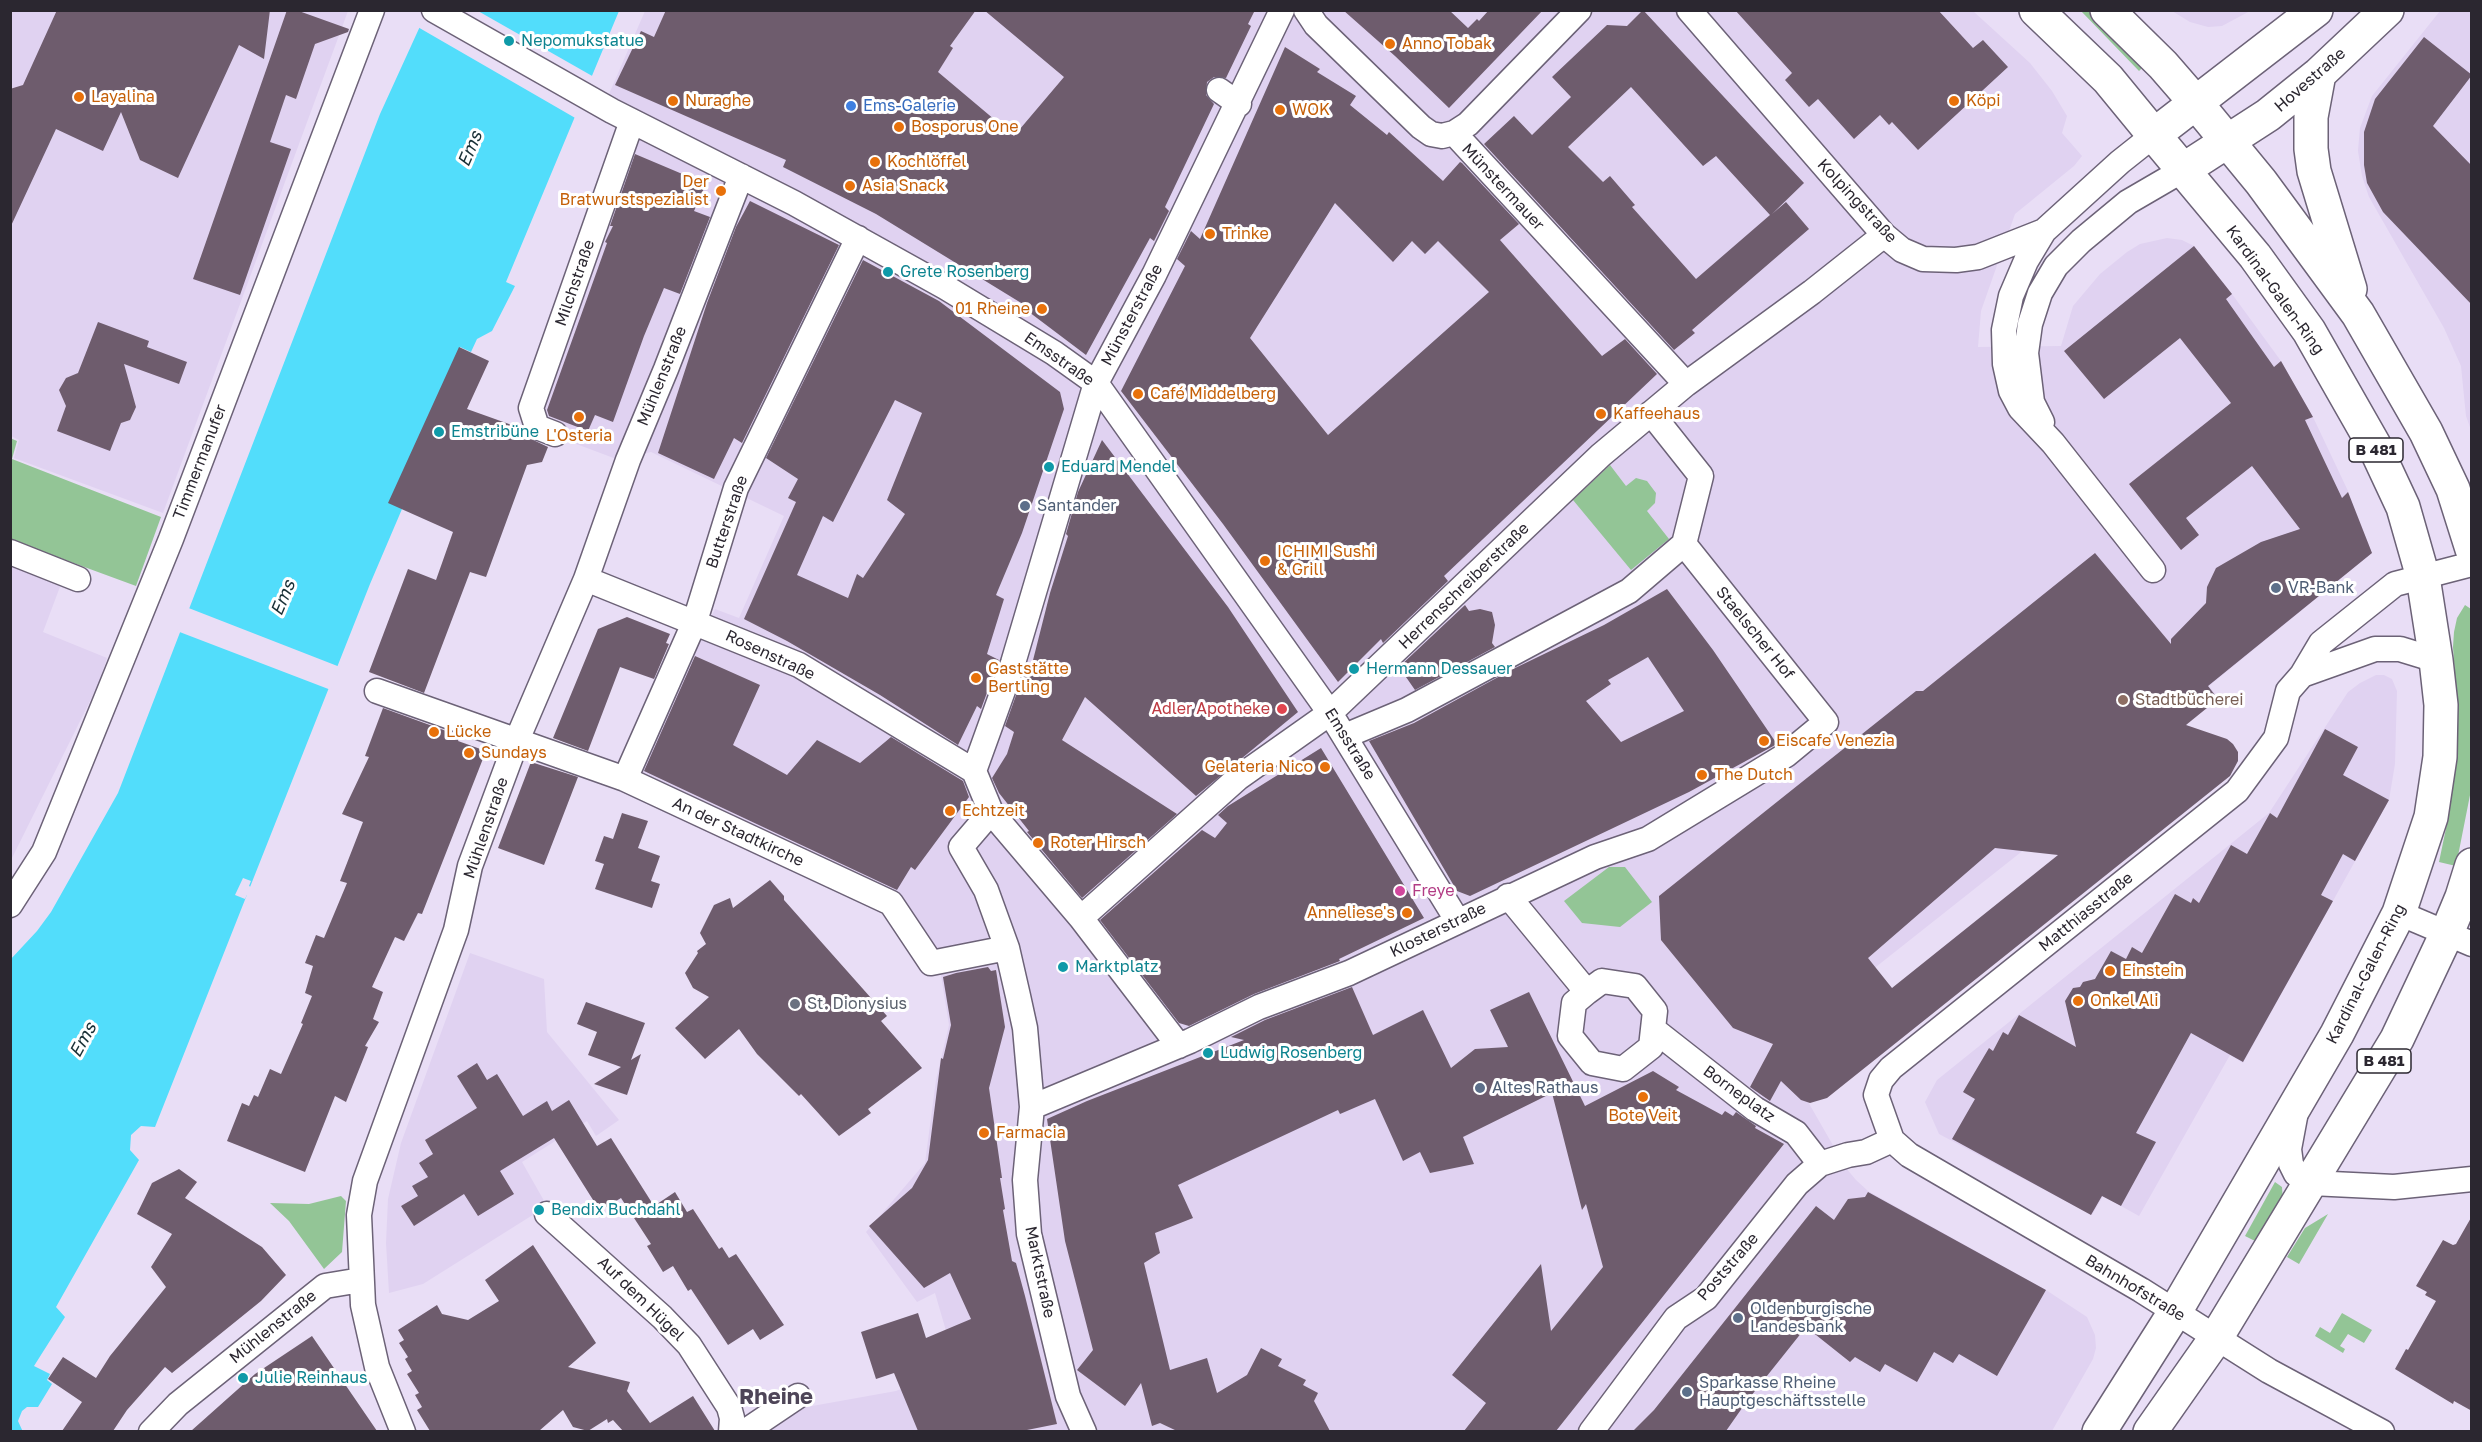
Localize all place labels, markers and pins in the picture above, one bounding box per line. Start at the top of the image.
place label: Nepomukstatue [521,31,644,51]
marker: Nepomukstatue [502,34,516,48]
place label: Anno Tobak [1402,34,1492,54]
marker: Anno Tobak [1383,37,1397,51]
place label: Layalina [91,87,155,107]
marker: Layalina [72,90,86,104]
place label: Nuraghe [685,91,751,111]
place label: Köpi [1966,91,2000,111]
marker: Nuraghe [666,94,680,108]
marker: Köpi [1947,94,1961,108]
place label: Ems-Galerie [863,96,956,116]
marker: Ems-Galerie [844,99,858,113]
place label: WOK [1292,100,1330,120]
marker: WOK [1273,103,1287,117]
place label: Bosporus One [911,117,1019,137]
marker: Bosporus One [892,120,906,134]
place label: Kochlöffel [887,152,966,172]
marker: Kochlöffel [868,155,882,169]
place label: Der Bratwurstspezialist [560,172,709,210]
place label: Asia Snack [862,176,945,196]
marker: Asia Snack [843,179,857,193]
marker: Der Bratwurstspezialist [714,184,728,198]
place label: Trinke [1222,224,1269,244]
marker: Trinke [1203,227,1217,241]
place label: Grete Rosenberg [900,262,1029,282]
marker: Grete Rosenberg [881,265,895,279]
place label: 01 Rheine [955,299,1030,319]
marker: 01 Rheine [1035,302,1049,316]
place label: Café Middelberg [1150,384,1276,404]
marker: Café Middelberg [1131,387,1145,401]
place label: Kaffeehaus [1613,404,1700,424]
marker: Kaffeehaus [1594,407,1608,421]
marker: L'Osteria [572,410,586,424]
place label: Emstribüne [451,422,539,442]
marker: Emstribüne [432,425,446,439]
place label: L'Osteria [546,426,612,446]
place label: Eduard Mendel [1061,457,1176,477]
marker: Eduard Mendel [1042,460,1056,474]
place label: Santander [1037,496,1117,516]
marker: Santander [1018,499,1032,513]
place label: ICHIMI Sushi & Grill [1277,542,1375,580]
marker: ICHIMI Sushi & Grill [1258,554,1272,568]
place label: VR-Bank [2288,578,2354,598]
marker: VR-Bank [2269,581,2283,595]
place label: Gaststätte Bertling [988,659,1069,697]
place label: Hermann Dessauer [1366,659,1512,679]
marker: Hermann Dessauer [1347,662,1361,676]
marker: Gaststätte Bertling [969,671,983,685]
place label: Stadtbücherei [2135,690,2244,710]
marker: Stadtbücherei [2116,693,2130,707]
place label: Adler Apotheke [1151,699,1270,719]
marker: Adler Apotheke [1275,702,1289,716]
place label: Lücke [446,722,491,742]
marker: Lücke [427,725,441,739]
place label: Eiscafe Venezia [1776,731,1895,751]
marker: Eiscafe Venezia [1757,734,1771,748]
place label: Sundays [481,743,547,763]
marker: Sundays [462,746,476,760]
place label: Gelateria Nico [1204,757,1313,777]
marker: Gelateria Nico [1318,760,1332,774]
place label: The Dutch [1714,765,1793,785]
marker: The Dutch [1695,768,1709,782]
place label: Echtzeit [962,801,1025,821]
marker: Echtzeit [943,804,957,818]
place label: Roter Hirsch [1050,833,1146,853]
marker: Roter Hirsch [1031,836,1045,850]
place label: Freye [1412,881,1454,901]
marker: Freye [1393,884,1407,898]
place label: Anneliese's [1307,903,1395,923]
marker: Anneliese's [1400,906,1414,920]
place label: Marktplatz [1075,957,1159,977]
marker: Marktplatz [1056,960,1070,974]
place label: Einstein [2122,961,2184,981]
marker: Einstein [2103,964,2117,978]
place label: Onkel Ali [2090,991,2159,1011]
place label: St. Dionysius [807,994,907,1014]
marker: Onkel Ali [2071,994,2085,1008]
marker: St. Dionysius [788,997,802,1011]
place label: Ludwig Rosenberg [1220,1043,1362,1063]
marker: Ludwig Rosenberg [1201,1046,1215,1060]
place label: Altes Rathaus [1492,1078,1598,1098]
marker: Altes Rathaus [1473,1081,1487,1095]
marker: Bote Veit [1636,1090,1650,1104]
place label: Bote Veit [1608,1106,1678,1126]
place label: Farmacia [996,1123,1066,1143]
marker: Farmacia [977,1126,991,1140]
place label: Bendix Buchdahl [551,1200,681,1220]
marker: Bendix Buchdahl [532,1203,546,1217]
place label: Oldenburgische Landesbank [1750,1299,1872,1337]
marker: Oldenburgische Landesbank [1731,1311,1745,1325]
place label: Julie Reinhaus [255,1368,367,1388]
marker: Julie Reinhaus [236,1371,250,1385]
place label: Sparkasse Rheine Hauptgeschäftsstelle [1699,1373,1866,1411]
marker: Sparkasse Rheine Hauptgeschäftsstelle [1680,1385,1694,1399]

